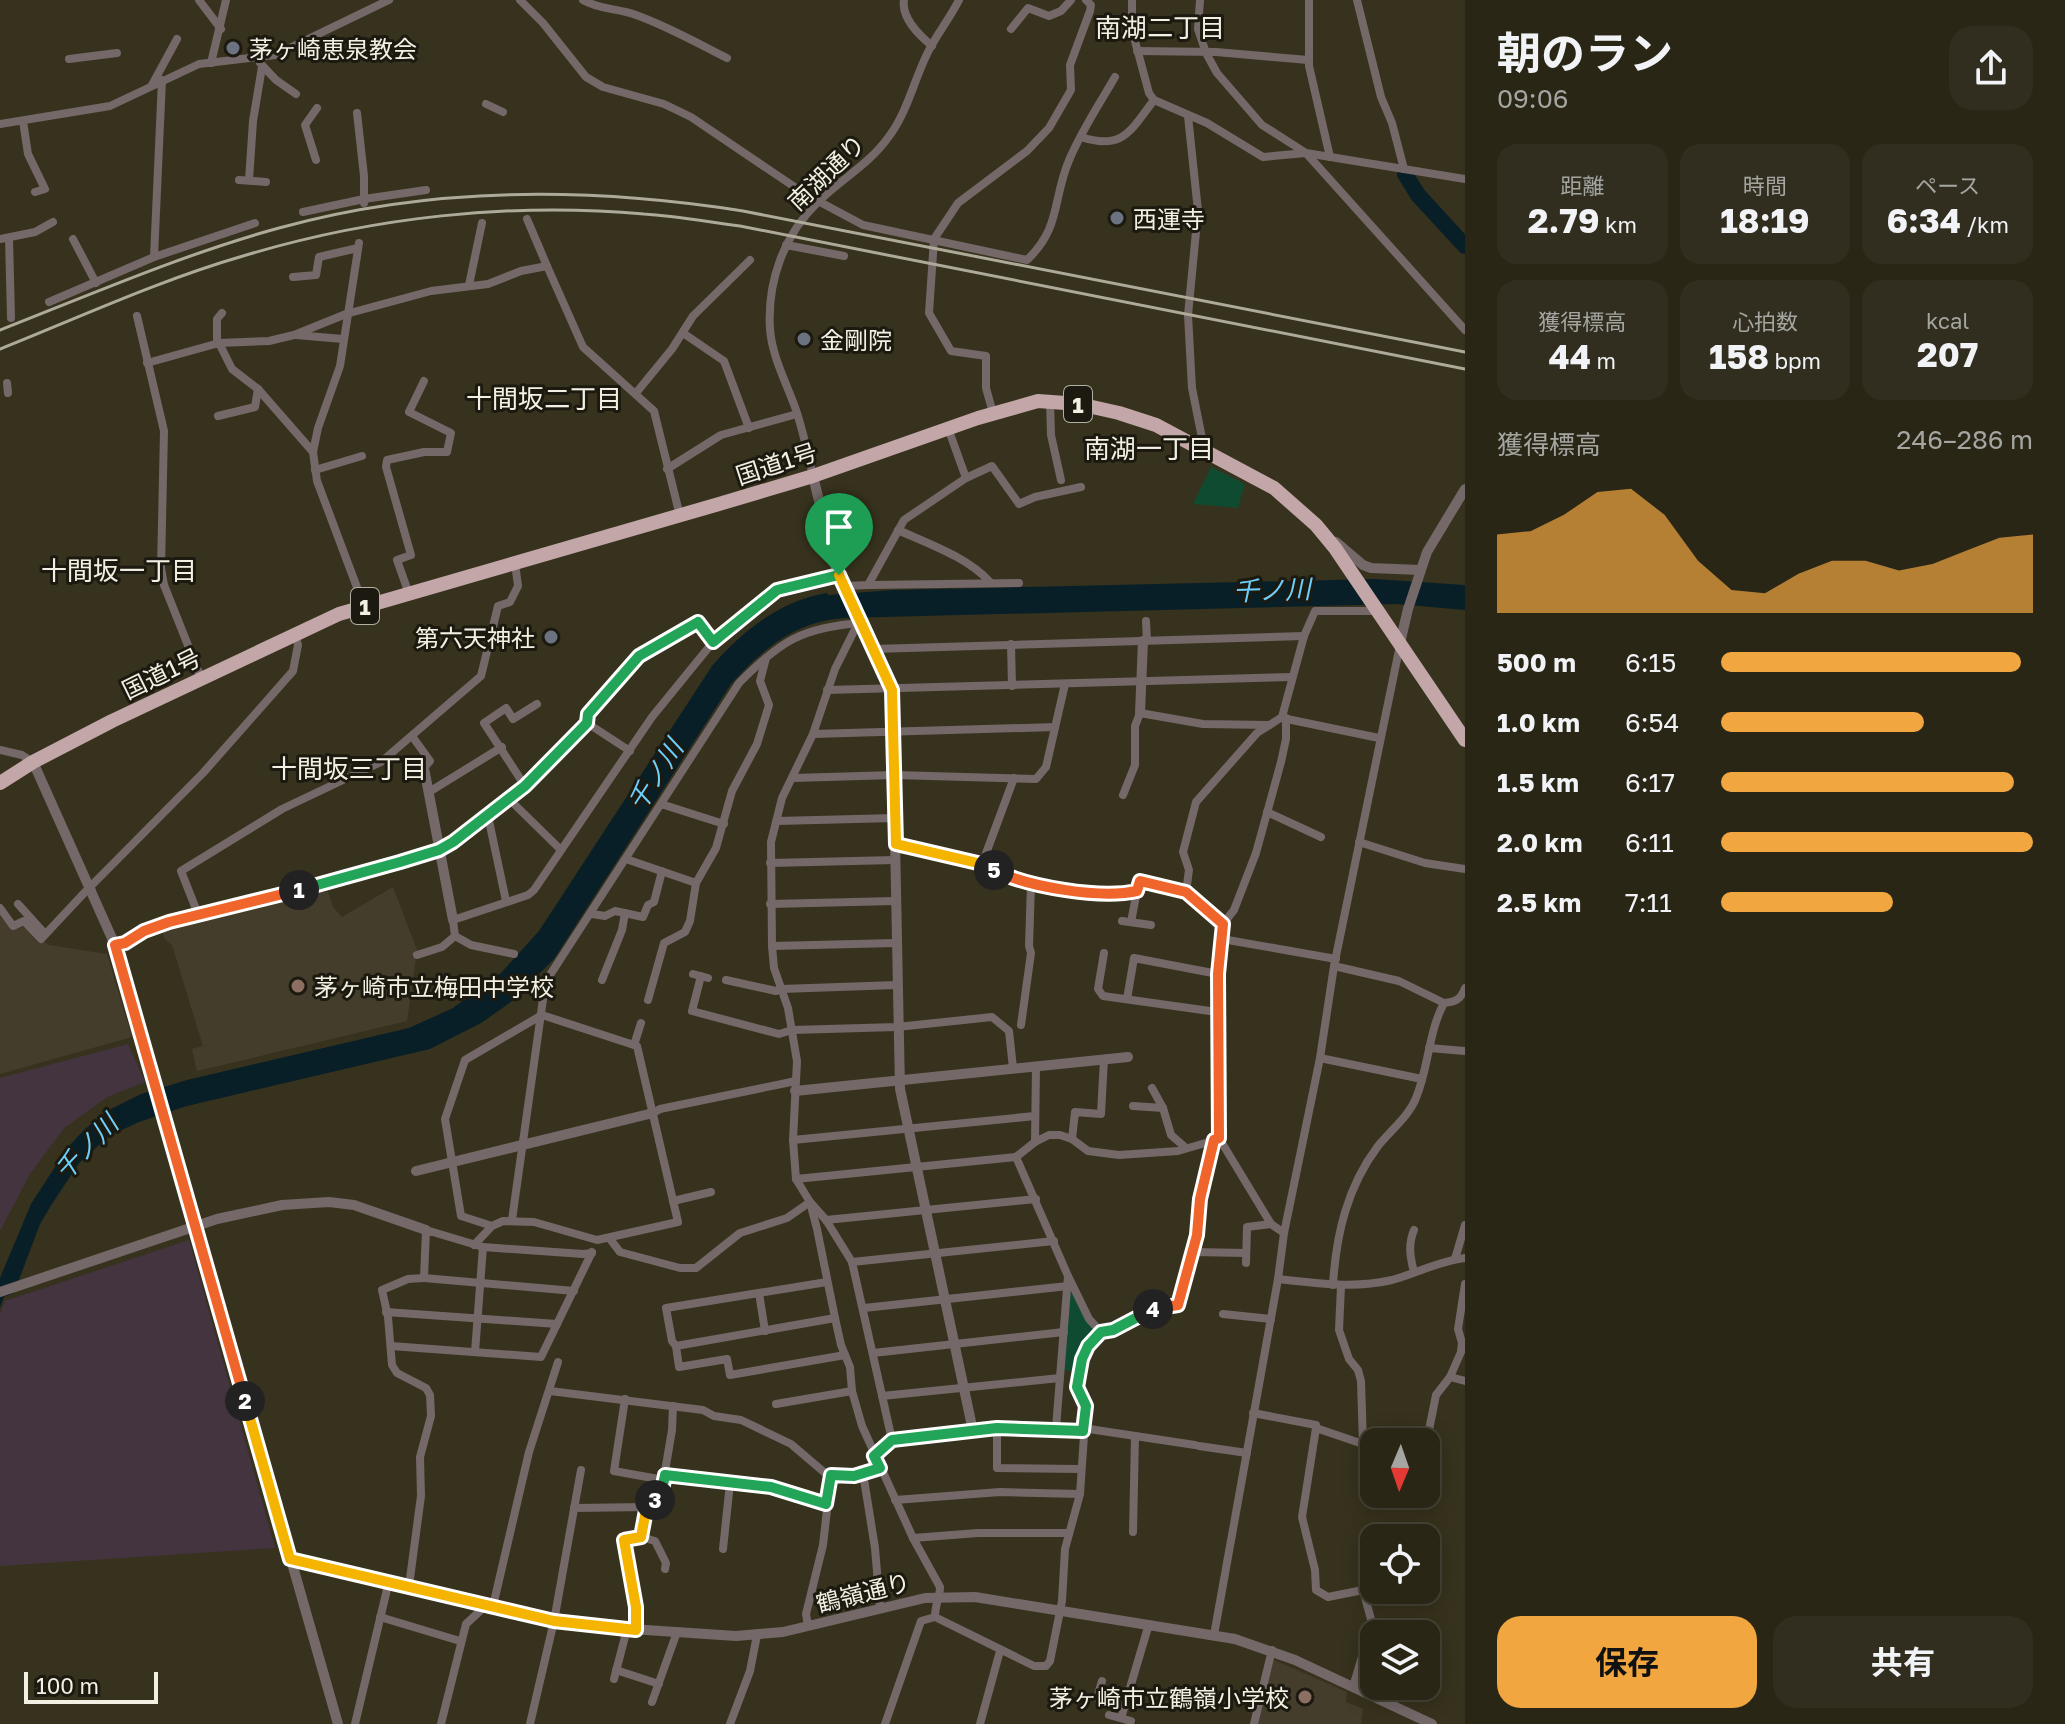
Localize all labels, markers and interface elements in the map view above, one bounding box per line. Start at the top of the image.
district label: 南湖二丁目 [1095,12,1225,43]
text: 朝のラン [1497,26,1673,79]
button: share [1949,26,2033,110]
place label: 茅ヶ崎恵泉教会 [249,34,417,63]
marker: 茅ヶ崎恵泉教会 [224,39,242,57]
text: 09:06 [1497,83,1569,114]
street label: 南湖通り [781,128,871,216]
text: 距離 [1560,172,1604,199]
text: 時間 [1743,172,1787,199]
text: ペース [1915,172,1980,199]
text: 2.79 [1528,200,1600,240]
text: 18:19 [1720,200,1810,240]
text: 6:34 [1886,200,1961,240]
place label: 西運寺 [1133,204,1205,233]
marker: 西運寺 [1108,209,1126,227]
text: km [1600,211,1637,238]
text: /km [1961,211,2009,238]
text: kcal [1926,307,1969,334]
text: 獲得標高 [1538,308,1626,335]
text: 心拍数 [1732,308,1798,335]
place label: 金剛院 [820,325,892,354]
marker: 金剛院 [795,330,813,348]
text: 207 [1917,334,1978,374]
text: 44 [1549,336,1591,376]
text: 158 [1709,336,1769,376]
text: m [1591,347,1616,374]
text: bpm [1769,347,1821,374]
district label: 十間坂二丁目 [466,383,622,414]
road number: 1 [1064,386,1092,422]
text: 246–286 m [1896,424,2033,455]
text: 獲得標高 [1497,429,1601,460]
district label: 南湖一丁目 [1084,433,1214,464]
street label: 国道1号 [732,436,820,490]
pin [805,493,873,575]
icon: arrive [817,505,861,549]
district label: 十間坂一丁目 [41,555,197,586]
water label: 千ノ川 [1232,573,1315,607]
road number: 1 [351,588,379,624]
place label: 第六天神社 [415,623,535,652]
marker: 第六天神社 [542,628,560,646]
street label: 国道1号 [117,642,205,704]
text: 500 m [1497,647,1576,678]
text: 6:15 [1625,647,1676,678]
text: 1.0 km [1497,707,1580,738]
text: 6:54 [1625,707,1679,738]
water label: 千ノ川 [621,731,691,816]
district label: 十間坂三丁目 [271,753,427,784]
text: 1.5 km [1497,767,1579,798]
text: 6:17 [1625,767,1675,798]
text: 2.0 km [1497,827,1582,858]
text: 6:11 [1625,827,1674,858]
pin: 5 [974,850,1014,890]
text: 5 [987,856,1001,883]
pin: 1 [279,870,319,910]
text: 1 [293,876,305,903]
text: 2.5 km [1497,887,1581,918]
text: 7:11 [1625,887,1672,918]
place label: 茅ヶ崎市立梅田中学校 [314,972,554,1001]
marker: 茅ヶ崎市立梅田中学校 [289,977,307,995]
water label: 千ノ川 [48,1106,126,1186]
pin: 4 [1133,1289,1173,1329]
text: 4 [1146,1295,1160,1322]
pin: 2 [225,1381,265,1421]
text: 2 [238,1387,252,1414]
north arrow [1360,1428,1440,1508]
map controls [1360,1428,1440,1700]
pin: 3 [635,1480,675,1520]
text: 3 [648,1486,662,1513]
button: locate [1360,1524,1440,1604]
street label: 鶴嶺通り [813,1566,913,1618]
button: 保存 [1497,1616,1757,1708]
button: 共有 [1773,1616,2033,1708]
button: layers [1360,1620,1440,1700]
scale bar [24,1668,158,1704]
text: 100 m [36,1672,99,1699]
place label: 茅ヶ崎市立鶴嶺小学校 [1049,1683,1289,1712]
marker: 茅ヶ崎市立鶴嶺小学校 [1296,1688,1314,1706]

